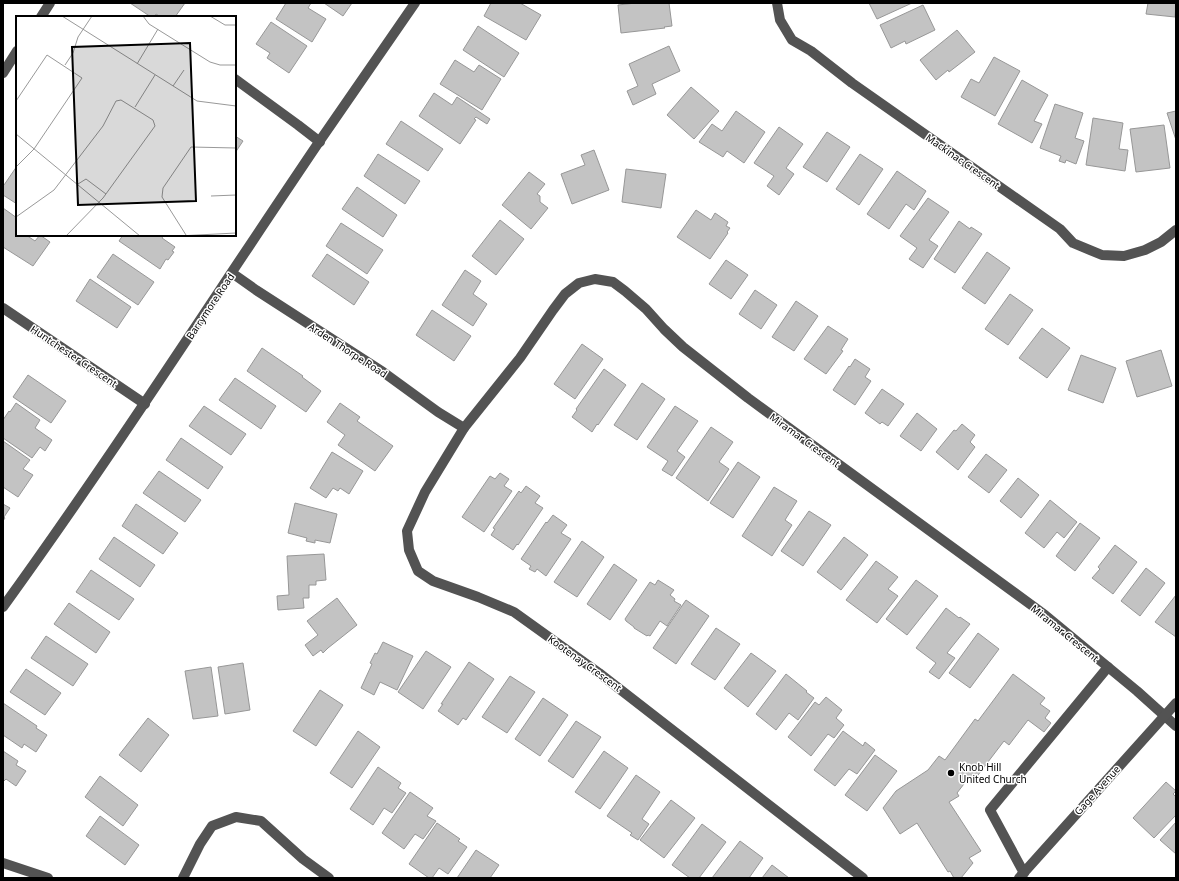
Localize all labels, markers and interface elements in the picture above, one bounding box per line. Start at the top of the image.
inset map [16,16,236,236]
street label: Mackinac Crescent [923,130,1003,192]
street label: Barrymore Road [183,270,237,342]
street label: Arden Thorpe Road [306,319,390,381]
street label: Huntchester Crescent [28,322,120,390]
street label: Miramar Crescent [767,410,843,471]
street label: Miramar Crescent [1028,601,1102,665]
street label: Kootenay Crescent [545,631,625,695]
place label: Knob Hill United Church [959,760,1027,786]
street label: Gage Avenue [1071,762,1123,818]
marker: Knob Hill United Church [946,768,956,778]

